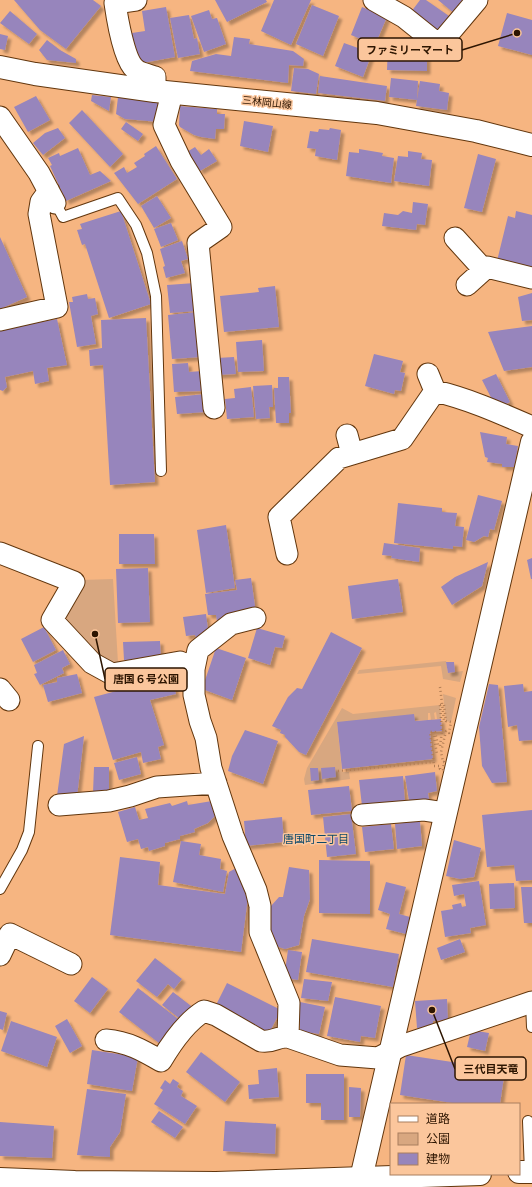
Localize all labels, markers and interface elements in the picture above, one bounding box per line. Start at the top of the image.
callout: ファミリーマート [358,38,462,61]
text: ファミリーマート [366,43,454,56]
street label: 三林岡山線 [242,93,292,111]
callout: 唐国６号公園 [105,668,187,691]
text: 唐国６号公園 [113,672,179,685]
district label: 唐国町二丁目 [283,832,349,845]
callout: 三代目天竜 [455,1057,526,1080]
text: 三代目天竜 [464,1062,519,1075]
legend [390,1103,520,1175]
text: 道路 [426,1111,450,1125]
text: 公園 [426,1131,450,1145]
text: 建物 [426,1151,450,1165]

